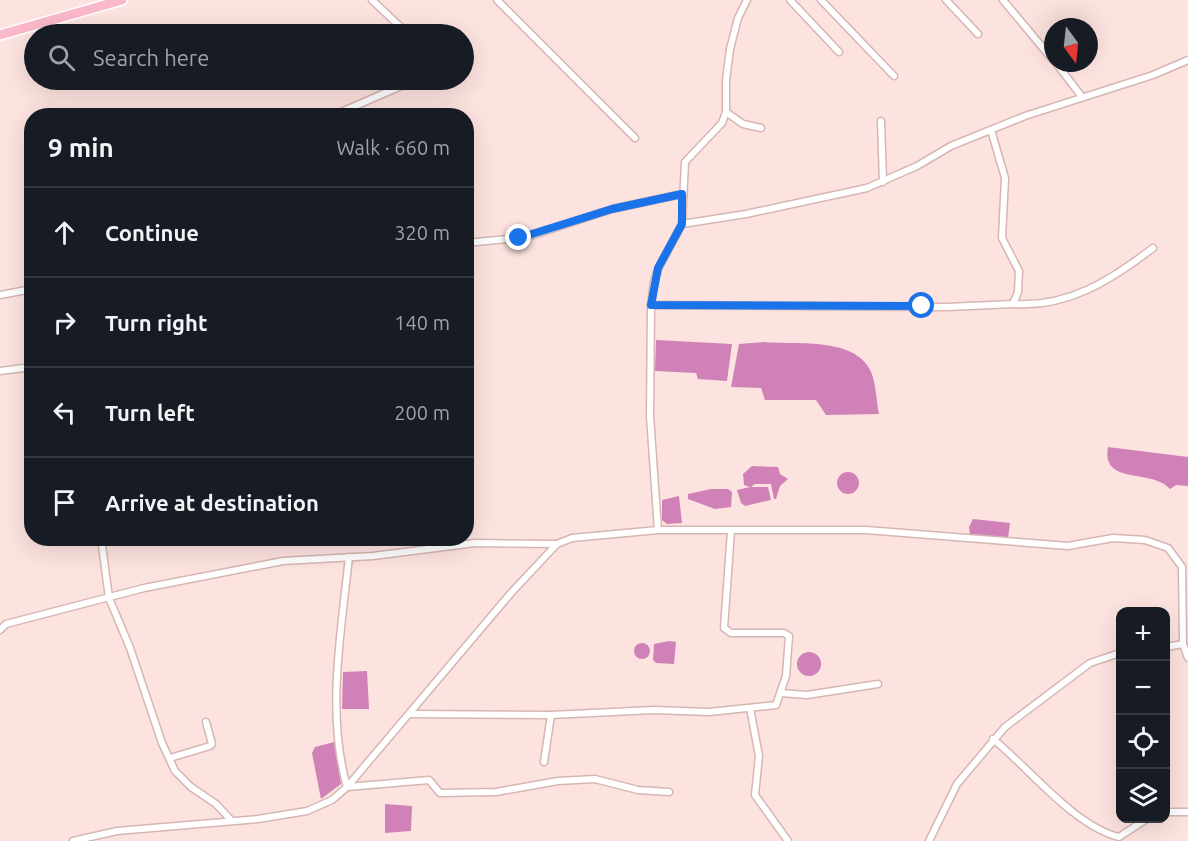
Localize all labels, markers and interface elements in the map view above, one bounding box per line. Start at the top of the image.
north arrow [1044,18,1098,72]
search box [24,24,474,90]
icon: search [45,41,78,74]
text: Search here [93,45,209,70]
text: 9 min [48,133,114,162]
text: Walk · 660 m [337,136,450,159]
icon: ahead [48,216,81,249]
text: Continue [105,220,199,245]
text: 320 m [394,221,450,244]
route end [505,224,531,250]
route start [908,292,934,318]
icon: right [48,306,81,339]
text: Turn right [105,310,207,335]
text: 140 m [394,311,450,334]
icon: left [48,396,81,429]
text: Turn left [105,400,195,425]
text: 200 m [394,401,450,424]
icon: arrive [48,486,81,519]
text: Arrive at destination [105,490,319,515]
map controls [1116,607,1170,823]
button: + [1116,607,1170,661]
button: − [1116,661,1170,715]
button: locate [1116,715,1170,769]
button: layers [1116,769,1170,823]

